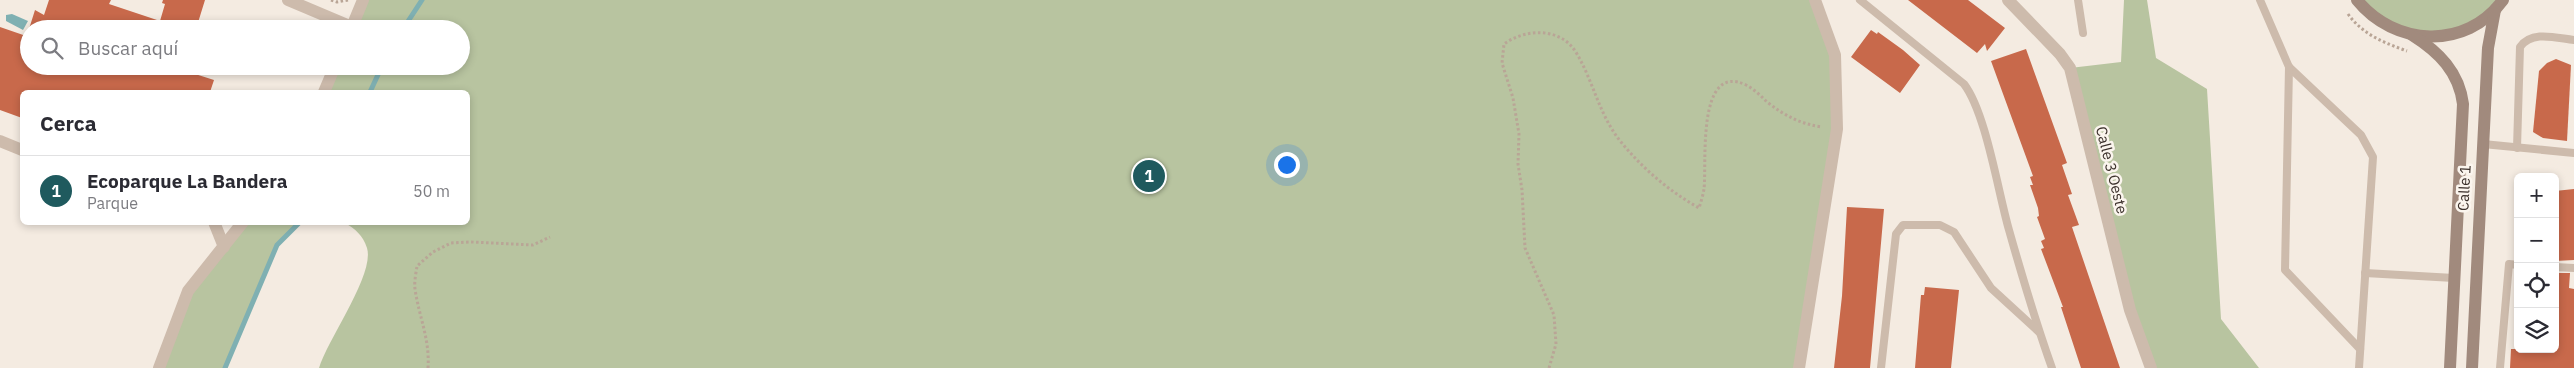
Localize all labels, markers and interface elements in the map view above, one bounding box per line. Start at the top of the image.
search box [20,20,470,75]
icon: search [38,34,66,62]
text: Buscar aquí [78,36,178,60]
text: Cerca [40,109,97,137]
street label: Calle 3 Oeste [2092,124,2132,216]
your location [1274,152,1300,178]
pin: 1 [1133,157,1165,195]
street label: Calle 1 [2453,164,2475,212]
text: Ecoparque La Bandera [87,169,288,193]
map controls [2514,173,2559,353]
button: + [2514,173,2559,218]
text: 1 [51,181,61,201]
text: 50 m [413,181,450,201]
text: Parque [87,193,138,213]
button: − [2514,218,2559,263]
button: locate [2514,263,2559,308]
button: layers [2514,308,2559,353]

